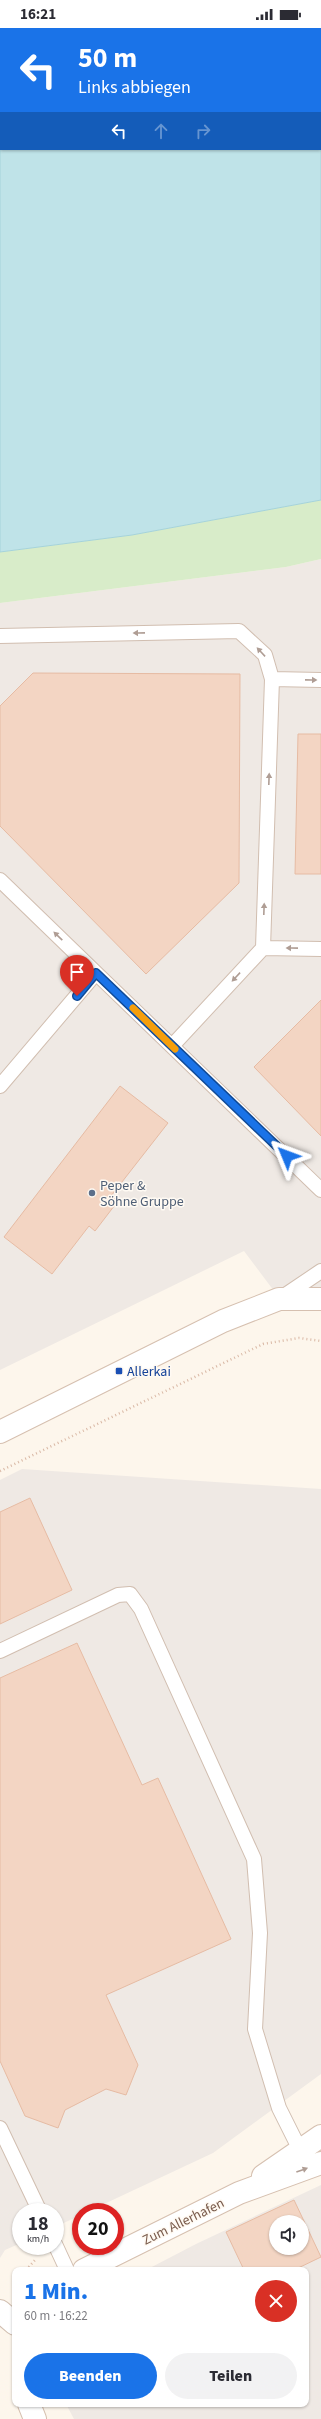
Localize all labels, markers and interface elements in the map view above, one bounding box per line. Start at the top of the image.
text: 16:21 [20,4,56,25]
text: 50 m [78,38,137,78]
icon: left [12,44,64,96]
text: Links abbiegen [78,75,191,100]
icon: left [108,120,130,142]
icon: ahead [150,120,172,142]
icon: right [192,120,214,142]
one-way arrow [133,630,145,637]
one-way arrow [256,647,266,657]
one-way arrow [305,676,317,683]
one-way arrow [265,773,272,785]
one-way arrow [261,902,267,915]
one-way arrow [53,931,63,941]
one-way arrow [285,945,298,951]
pin [60,955,94,996]
icon: arrive [66,961,88,983]
one-way arrow [232,972,241,981]
position arrow [266,1135,308,1177]
place label: Peper & Söhne Gruppe [100,1176,184,1212]
marker: Peper & Söhne Gruppe [87,1188,97,1198]
place label: Allerkai [127,1362,171,1382]
marker: Allerkai [114,1366,124,1376]
one-way arrow [296,2167,308,2173]
street label: Zum Allerhafen [139,2193,228,2250]
speed limit sign: 20 [72,2203,124,2255]
text: 18 [27,2210,49,2238]
map controls [269,2215,309,2255]
button: sound [269,2215,309,2255]
text: km/h [27,2232,49,2246]
text: 1 Min. [24,2274,88,2309]
button: close [255,2280,297,2322]
text: 60 m · 16:22 [24,2307,88,2325]
button: Beenden [24,2353,157,2399]
button: Teilen [165,2353,297,2399]

